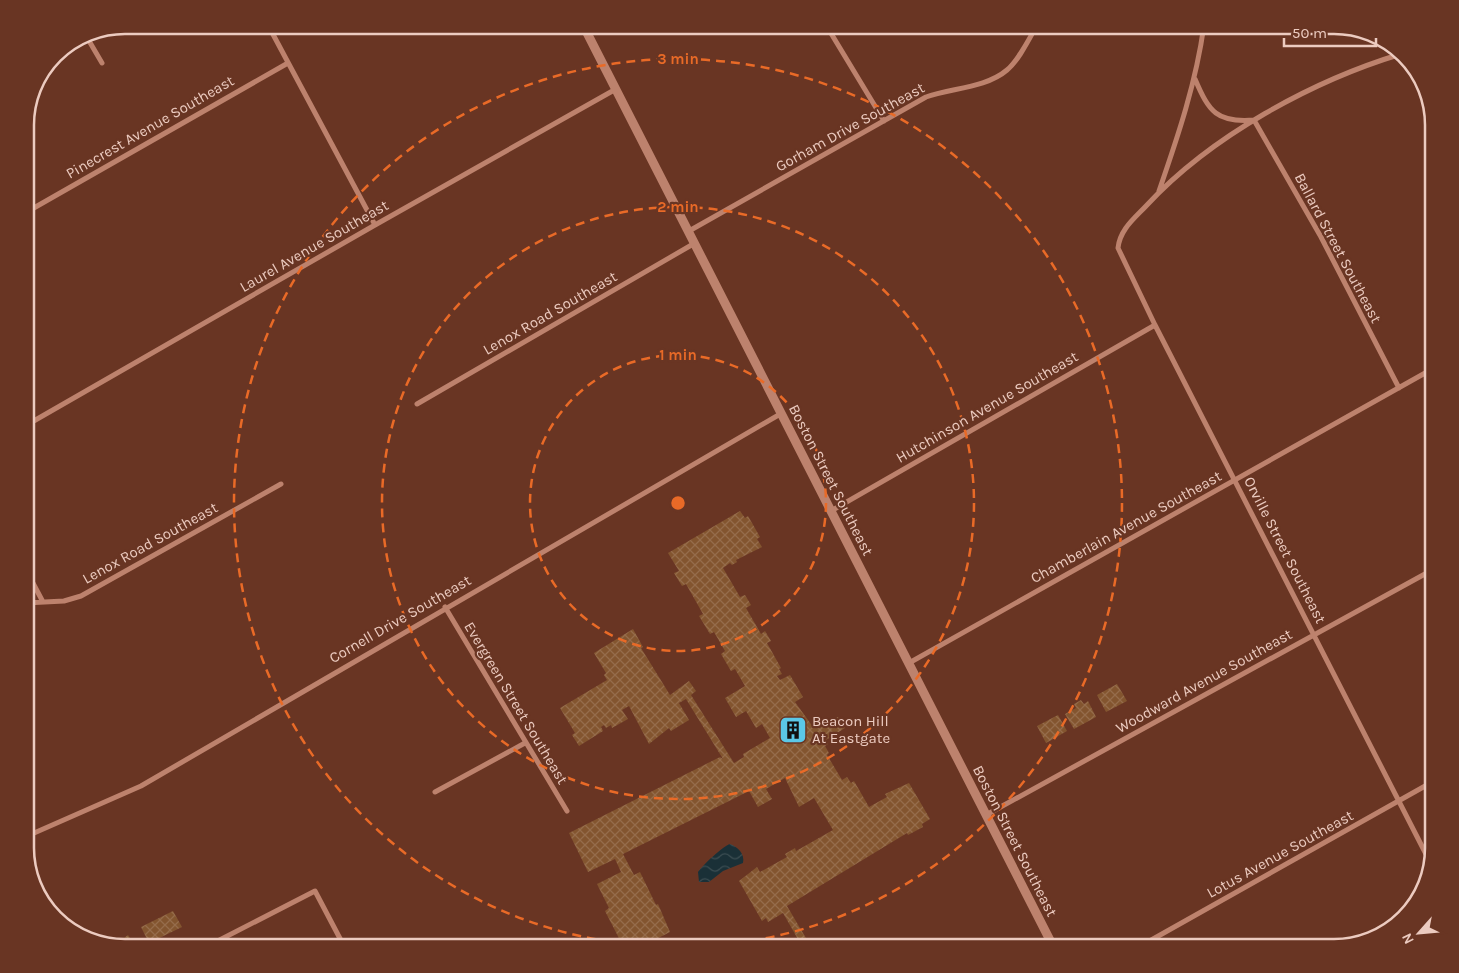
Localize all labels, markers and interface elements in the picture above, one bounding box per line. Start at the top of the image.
scale bar [1284,15,1376,47]
text: 50 m [1292,24,1327,42]
text: 3 min [657,50,699,68]
street label: Pinecrest Avenue Southeast [63,71,237,183]
street label: Gorham Drive Southeast [772,78,928,175]
street label: Ballard Street Southeast [1291,170,1385,326]
street label: Laurel Avenue Southeast [236,196,392,296]
text: 2 min [657,198,699,216]
street label: Lenox Road Southeast [480,267,621,359]
text: 1 min [659,346,697,364]
street label: Hutchinson Avenue Southeast [893,347,1082,467]
street label: Boston Street Southeast [785,401,877,559]
street label: Chamberlain Avenue Southeast [1027,467,1225,587]
street label: Orville Street Southeast [1240,474,1330,627]
centre of rings [669,494,687,512]
street label: Lenox Road Southeast [79,498,221,588]
street label: Cornell Drive Southeast [326,571,474,667]
street label: Evergreen Street Southeast [460,619,572,788]
street label: Woodward Avenue Southeast [1113,625,1296,737]
place label: Beacon Hill At Eastgate [812,712,890,747]
building icon: Beacon Hill At Eastgate [778,715,808,745]
street label: Boston Street Southeast [969,762,1061,920]
street label: Lotus Avenue Southeast [1204,806,1357,902]
north arrow [1394,908,1444,958]
text: N [1398,930,1418,947]

